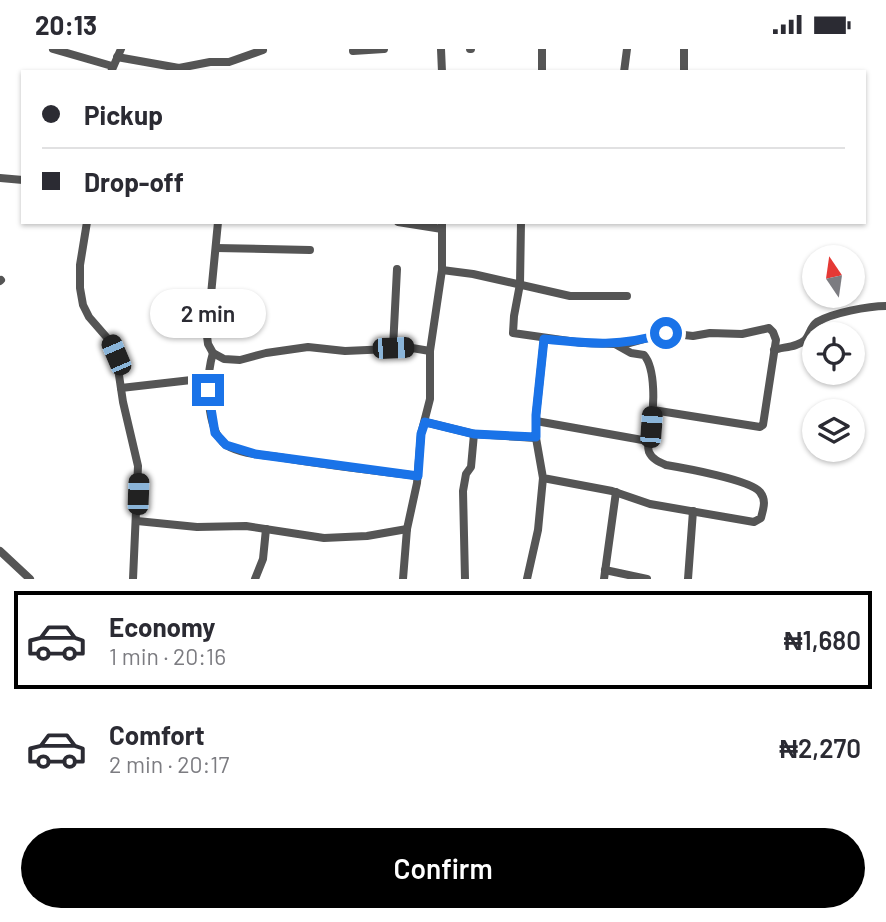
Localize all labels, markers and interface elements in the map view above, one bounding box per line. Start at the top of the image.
text: 20:13 [35,9,97,40]
text: Pickup [84,99,163,130]
text: Drop-off [84,166,184,197]
north arrow [802,245,864,308]
map controls [802,245,865,462]
callout: 2 min [150,289,266,337]
text: 2 min [181,299,235,327]
route start [650,317,682,349]
button: locate [802,322,865,385]
car [99,332,134,378]
car [372,337,415,359]
route end [192,374,224,406]
button: layers [802,399,865,462]
car [640,405,663,449]
car [127,473,150,515]
icon: car [25,609,88,672]
text: Economy [109,611,215,642]
text: ₦1,680 [784,624,861,655]
text: 1 min · 20:16 [109,642,226,670]
icon: car [25,717,88,780]
text: Comfort [109,719,205,750]
text: ₦2,270 [779,732,861,763]
text: 2 min · 20:17 [109,750,229,778]
button: Confirm [21,828,865,908]

